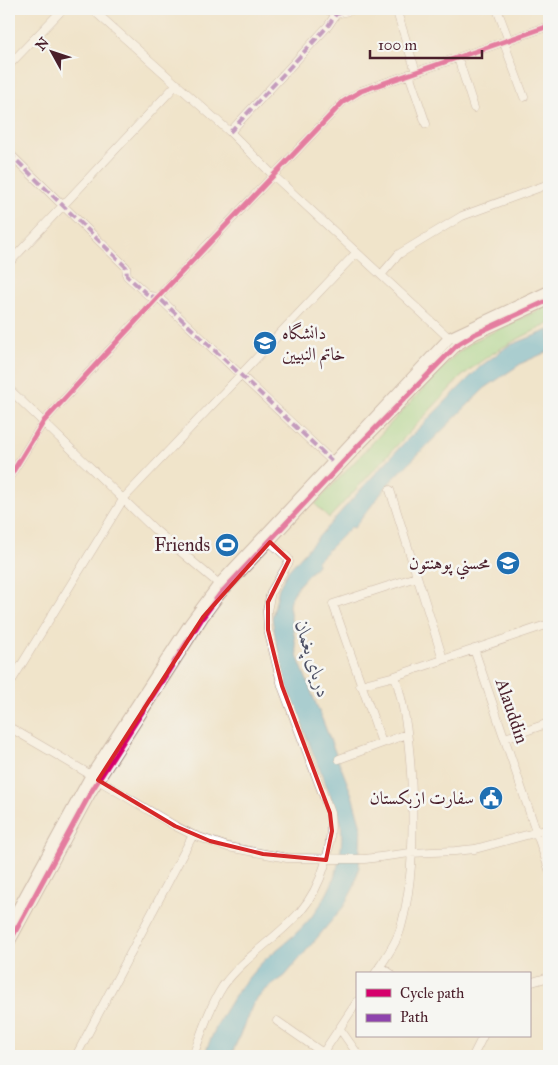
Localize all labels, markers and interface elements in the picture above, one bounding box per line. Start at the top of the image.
north arrow [28,28,78,78]
scale bar [370,28,483,60]
text: N [32,34,53,54]
text: 100 m [378,36,418,54]
place label: دانشگاه خاتم النبیین [282,321,346,370]
school or university icon: دانشگاه خاتم النبیین [252,330,278,356]
sports icon: Friends [214,532,240,558]
place label: Friends [154,534,210,556]
school or university icon: محسني پوهنتون [495,550,521,576]
place label: محسني پوهنتون [409,552,490,580]
water label: دریای پغمان [288,618,336,701]
street label: Alauddin [490,675,533,746]
public building icon: سفارت ازبکستان [478,785,504,811]
place label: سفارت ازبکستان [370,787,474,809]
legend [356,972,530,1038]
text: Cycle path [400,984,465,1002]
text: Path [400,1008,429,1026]

